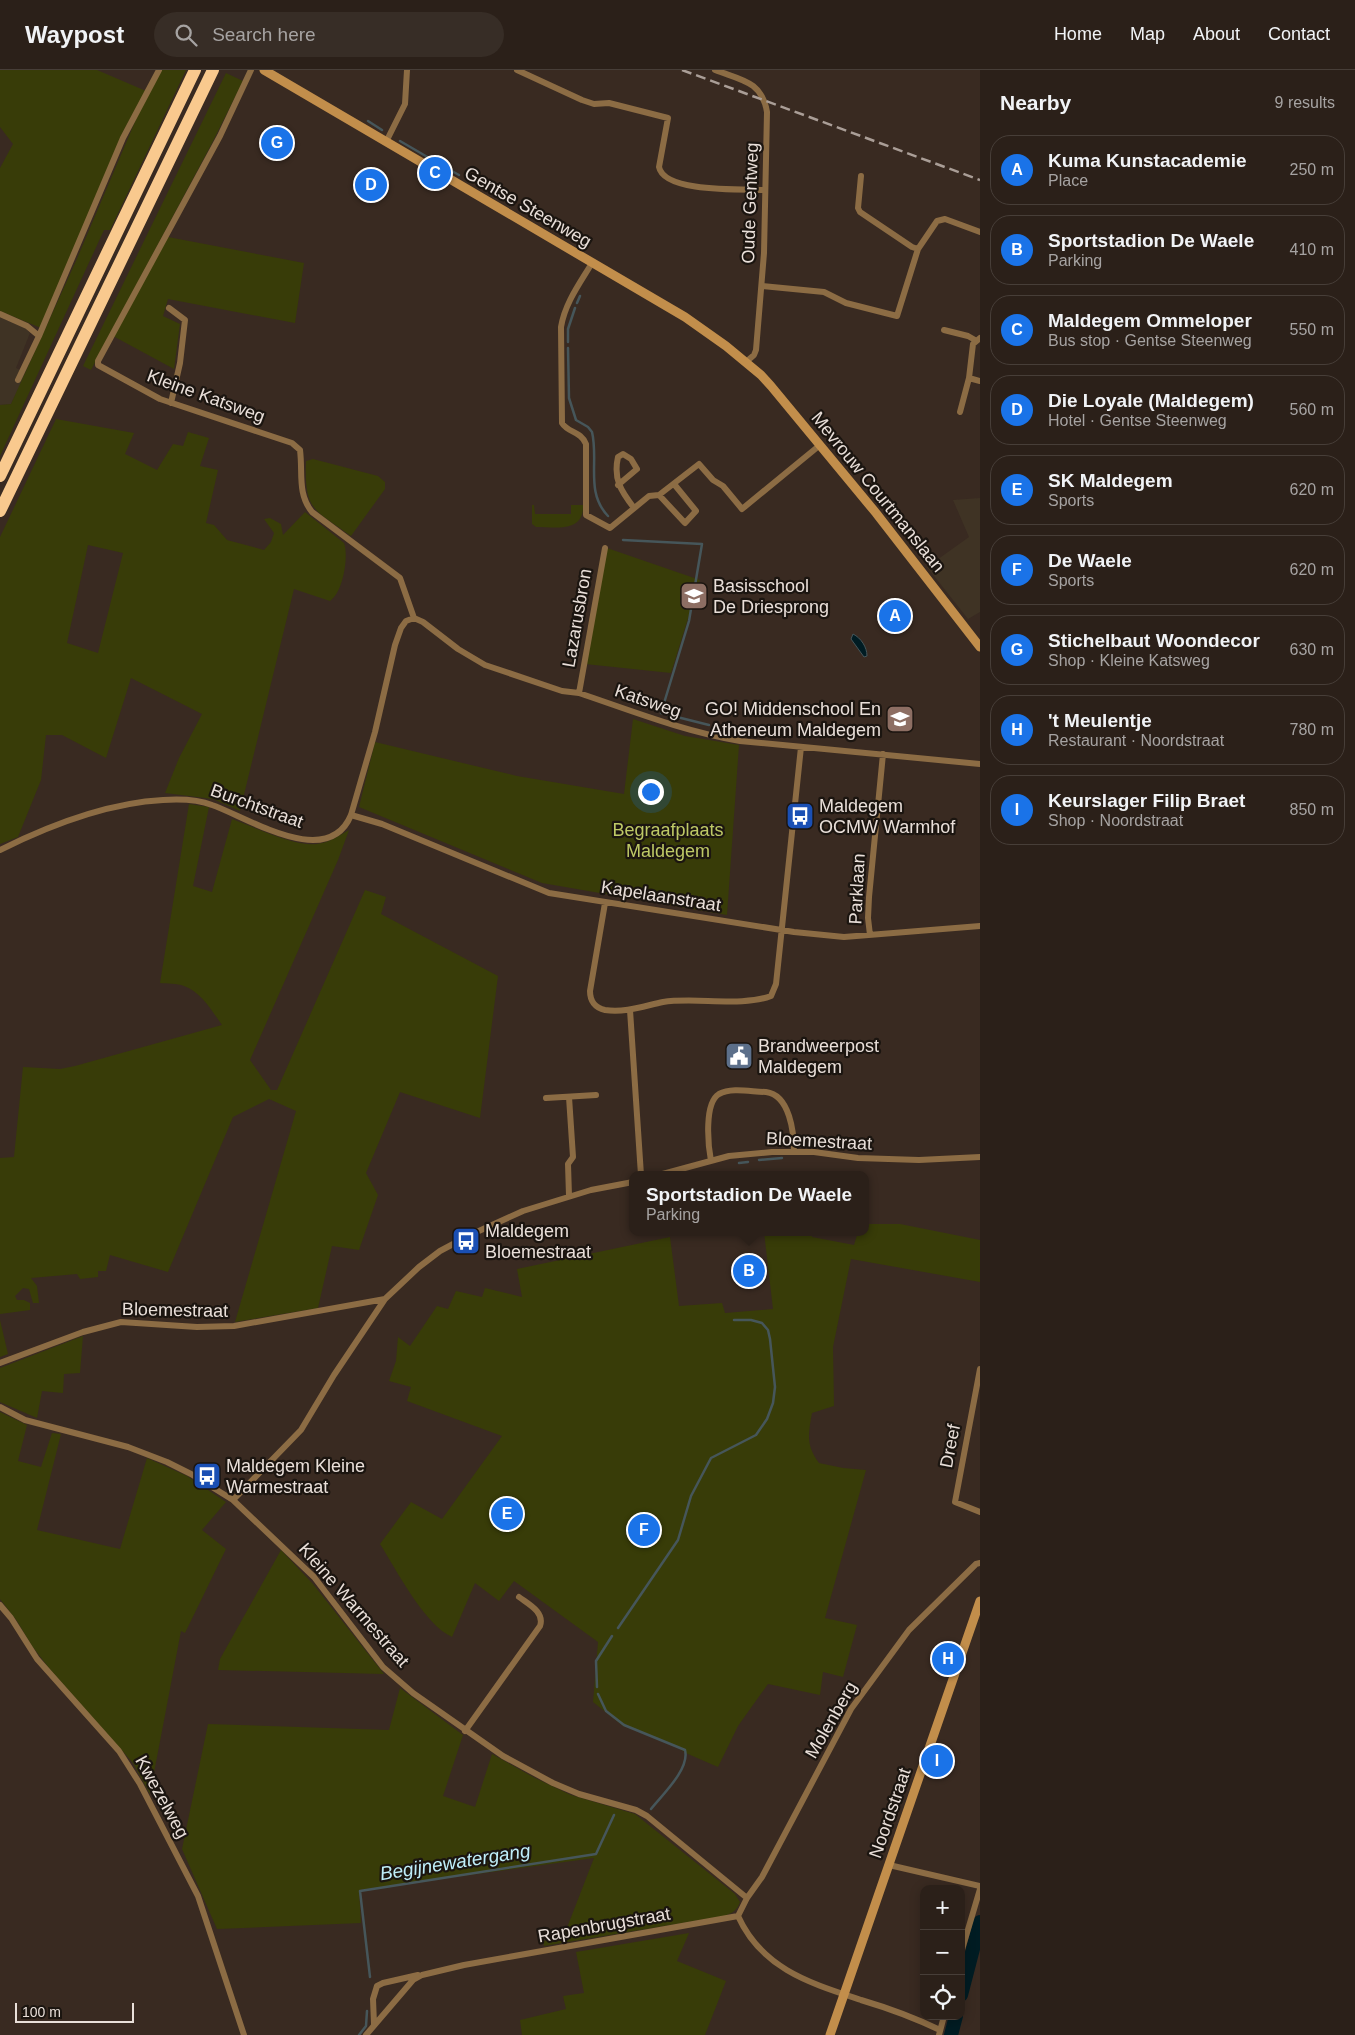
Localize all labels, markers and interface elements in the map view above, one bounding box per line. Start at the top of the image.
search box [154,12,504,57]
text: Waypost [25,21,124,48]
icon: search [172,21,200,49]
text: Search here [212,24,316,45]
text: Home [1054,24,1102,44]
text: Map [1130,24,1165,44]
text: About [1193,24,1240,44]
text: Contact [1268,24,1330,44]
text: Nearby [1000,91,1071,114]
text: 9 results [1275,94,1335,111]
pin: G [261,124,293,162]
street label: Oude Gentweg [738,142,762,264]
text: Kuma Kunstacademie [1048,150,1247,171]
pin: C [419,154,451,192]
text: A [1011,161,1023,178]
text: 250 m [1290,161,1334,178]
street label: Gentse Steenweg [461,163,595,251]
pin: D [355,166,387,204]
text: Place [1048,172,1088,189]
text: Sportstadion De Waele [1048,230,1254,251]
text: B [1011,241,1023,258]
text: 410 m [1290,241,1334,258]
text: Parking [1048,252,1102,269]
text: Maldegem Ommeloper [1048,310,1252,331]
text: C [1011,321,1023,338]
text: 550 m [1290,321,1334,338]
text: Bus stop · Gentse Steenweg [1048,332,1252,349]
street label: Kleine Katsweg [144,365,268,427]
text: Die Loyale (Maldegem) [1048,390,1254,411]
text: D [1011,401,1023,418]
text: 560 m [1290,401,1334,418]
street label: Mevrouw Courtmanslaan [807,408,949,576]
text: Hotel · Gentse Steenweg [1048,412,1227,429]
text: SK Maldegem [1048,470,1173,491]
text: E [1012,481,1022,498]
text: 620 m [1290,481,1334,498]
text: Sports [1048,492,1094,509]
text: De Waele [1048,550,1132,571]
text: F [1012,561,1022,578]
text: 620 m [1290,561,1334,578]
street label: Lazarusbron [558,567,596,669]
text: Sports [1048,572,1094,589]
place label: Basisschool De Driesprong [713,576,829,617]
school or university icon: Basisschool De Driesprong [679,581,709,611]
pin: A [879,597,911,635]
text: Stichelbaut Woondecor [1048,630,1260,651]
text: G [1011,641,1023,658]
text: 630 m [1290,641,1334,658]
text: Shop · Kleine Katsweg [1048,652,1210,669]
street label: Katsweg [612,680,684,722]
place label: GO! Middenschool En Atheneum Maldegem [705,699,881,740]
school or university icon: GO! Middenschool En Atheneum Maldegem [885,704,915,734]
text: 't Meulentje [1048,710,1152,731]
text: H [1011,721,1023,738]
text: 780 m [1290,721,1334,738]
text: Restaurant · Noordstraat [1048,732,1224,749]
your location [638,779,664,805]
street label: Burchtstraat [208,780,306,832]
text: Keurslager Filip Braet [1048,790,1245,811]
place label: Maldegem OCMW Warmhof [819,796,956,837]
bus stop icon: Maldegem OCMW Warmhof [785,801,815,831]
text: I [1015,801,1019,818]
text: 850 m [1290,801,1334,818]
text: Shop · Noordstraat [1048,812,1183,829]
park label: Begraafplaats Maldegem [612,820,724,861]
street label: Parklaan [845,853,869,925]
street label: Kapelaanstraat [600,877,722,915]
place label: Brandweerpost Maldegem [758,1036,879,1077]
public building icon: Brandweerpost Maldegem [724,1041,754,1071]
street label: Bloemestraat [766,1128,872,1154]
popup [629,1171,869,1236]
text: Sportstadion De Waele [646,1184,852,1205]
text: Parking [646,1206,700,1223]
place label: Maldegem Bloemestraat [485,1221,591,1262]
bus stop icon: Maldegem Bloemestraat [451,1226,481,1256]
pin: B [733,1252,765,1290]
street label: Bloemestraat [122,1299,228,1321]
street label: Dreef [936,1422,964,1470]
place label: Maldegem Kleine Warmestraat [226,1456,365,1497]
bus stop icon: Maldegem Kleine Warmestraat [192,1461,222,1491]
pin: E [491,1495,523,1533]
pin: F [628,1511,660,1549]
street label: Kleine Warmestraat [295,1539,413,1671]
pin: H [932,1640,964,1678]
street label: Molenberg [801,1678,861,1762]
pin: I [921,1742,953,1780]
street label: Kwezelweg [131,1752,193,1842]
street label: Noordstraat [865,1765,915,1861]
water label: Begijnewatergang [378,1840,532,1884]
map controls [920,1885,965,2020]
button: + [920,1885,965,1930]
street label: Rapenbrugstraat [536,1904,672,1946]
button: − [920,1930,965,1975]
button: locate [920,1975,965,2020]
scale bar [15,2000,134,2023]
text: 100 m [22,2004,61,2020]

